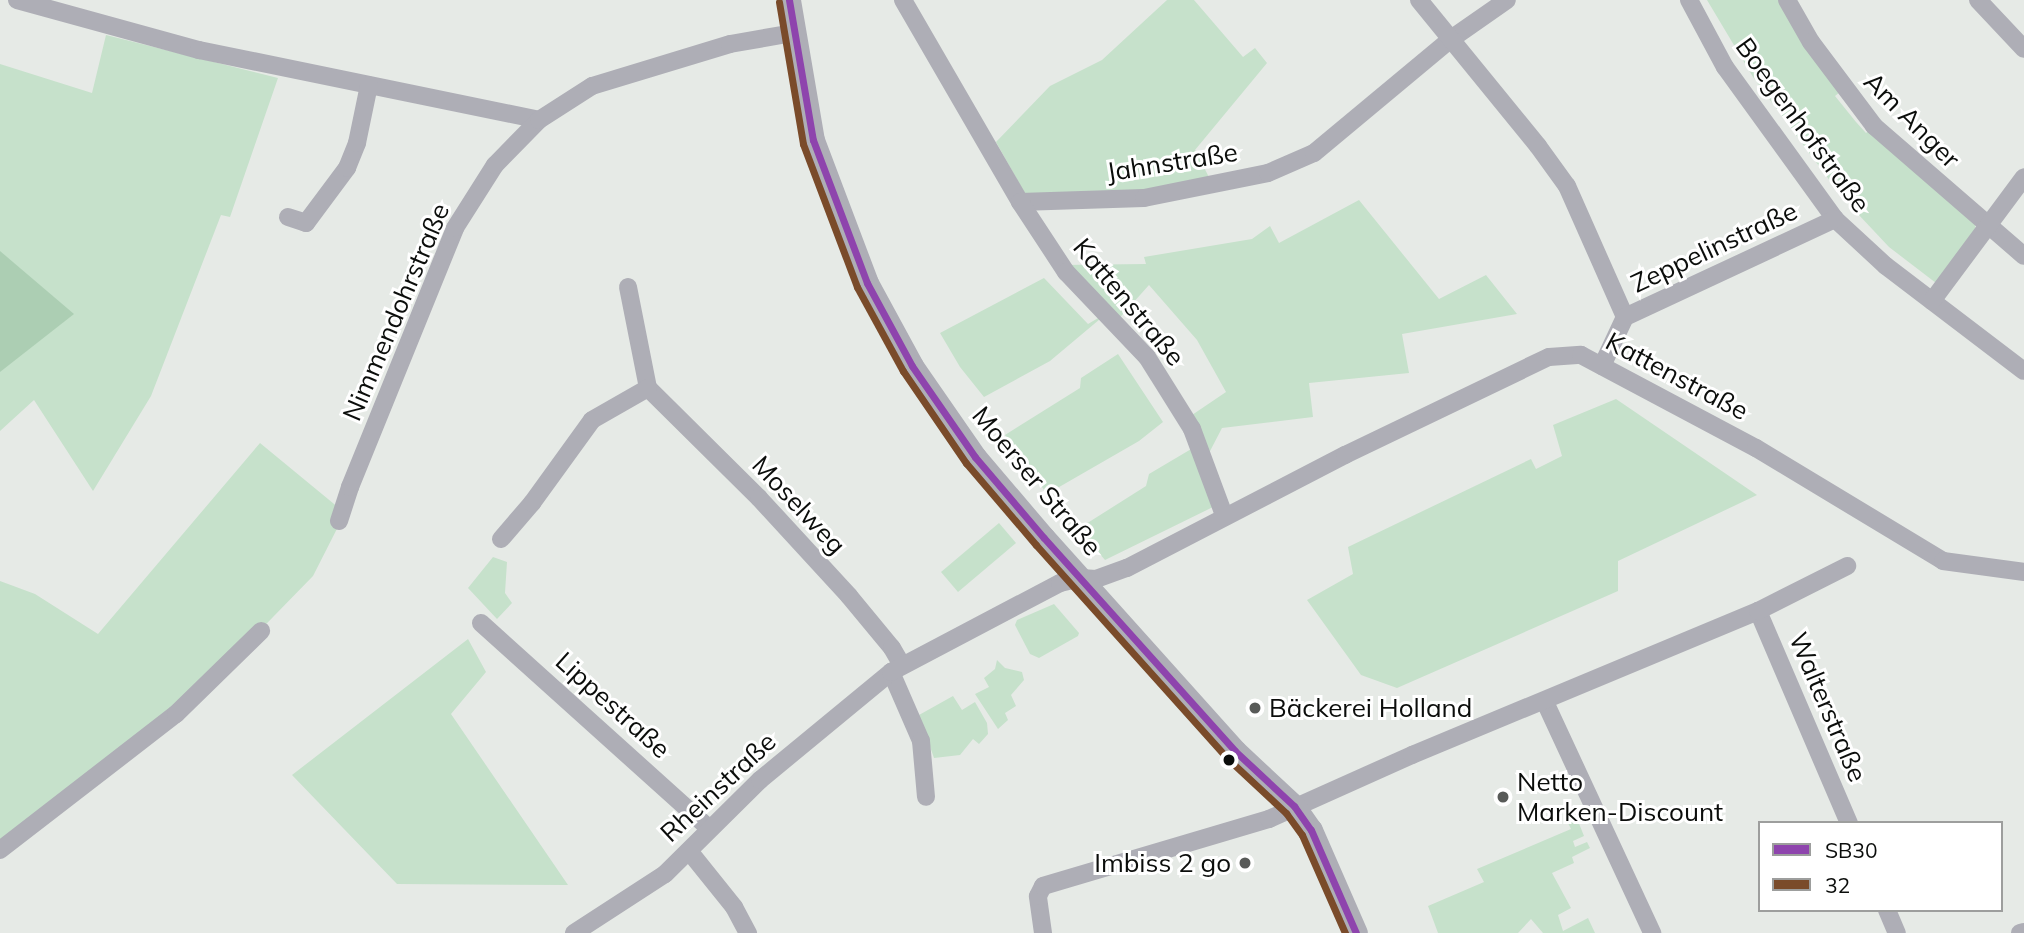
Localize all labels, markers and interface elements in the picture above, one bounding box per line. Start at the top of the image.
street label: Boegenhofstraße [1729,32,1877,218]
street label: Am Anger [1858,66,1966,174]
street label: Jahnstraße [1104,136,1240,188]
street label: Zeppelinstraße [1626,195,1802,299]
street label: Nimmendohrstraße [336,199,456,425]
street label: Kattenstraße [1067,232,1191,372]
street label: Kattenstraße [1601,325,1753,427]
street label: Moerser Straße [966,400,1108,562]
street label: Moselweg [746,450,852,560]
street label: Walterstraße [1783,628,1873,786]
street label: Lippestraße [549,646,677,764]
place label: Bäckerei Holland [1269,692,1472,724]
marker: Bäckerei Holland [1247,700,1263,716]
street label: Rheinstraße [654,726,782,848]
unlabelled marker [1222,753,1236,767]
place label: Netto Marken-Discount [1517,766,1723,828]
marker: Netto Marken-Discount [1495,789,1511,805]
legend [1758,821,2003,912]
text: SB30 [1825,837,1878,863]
place label: Imbiss 2 go [1094,847,1231,879]
marker: Imbiss 2 go [1237,855,1253,871]
text: 32 [1825,872,1850,898]

